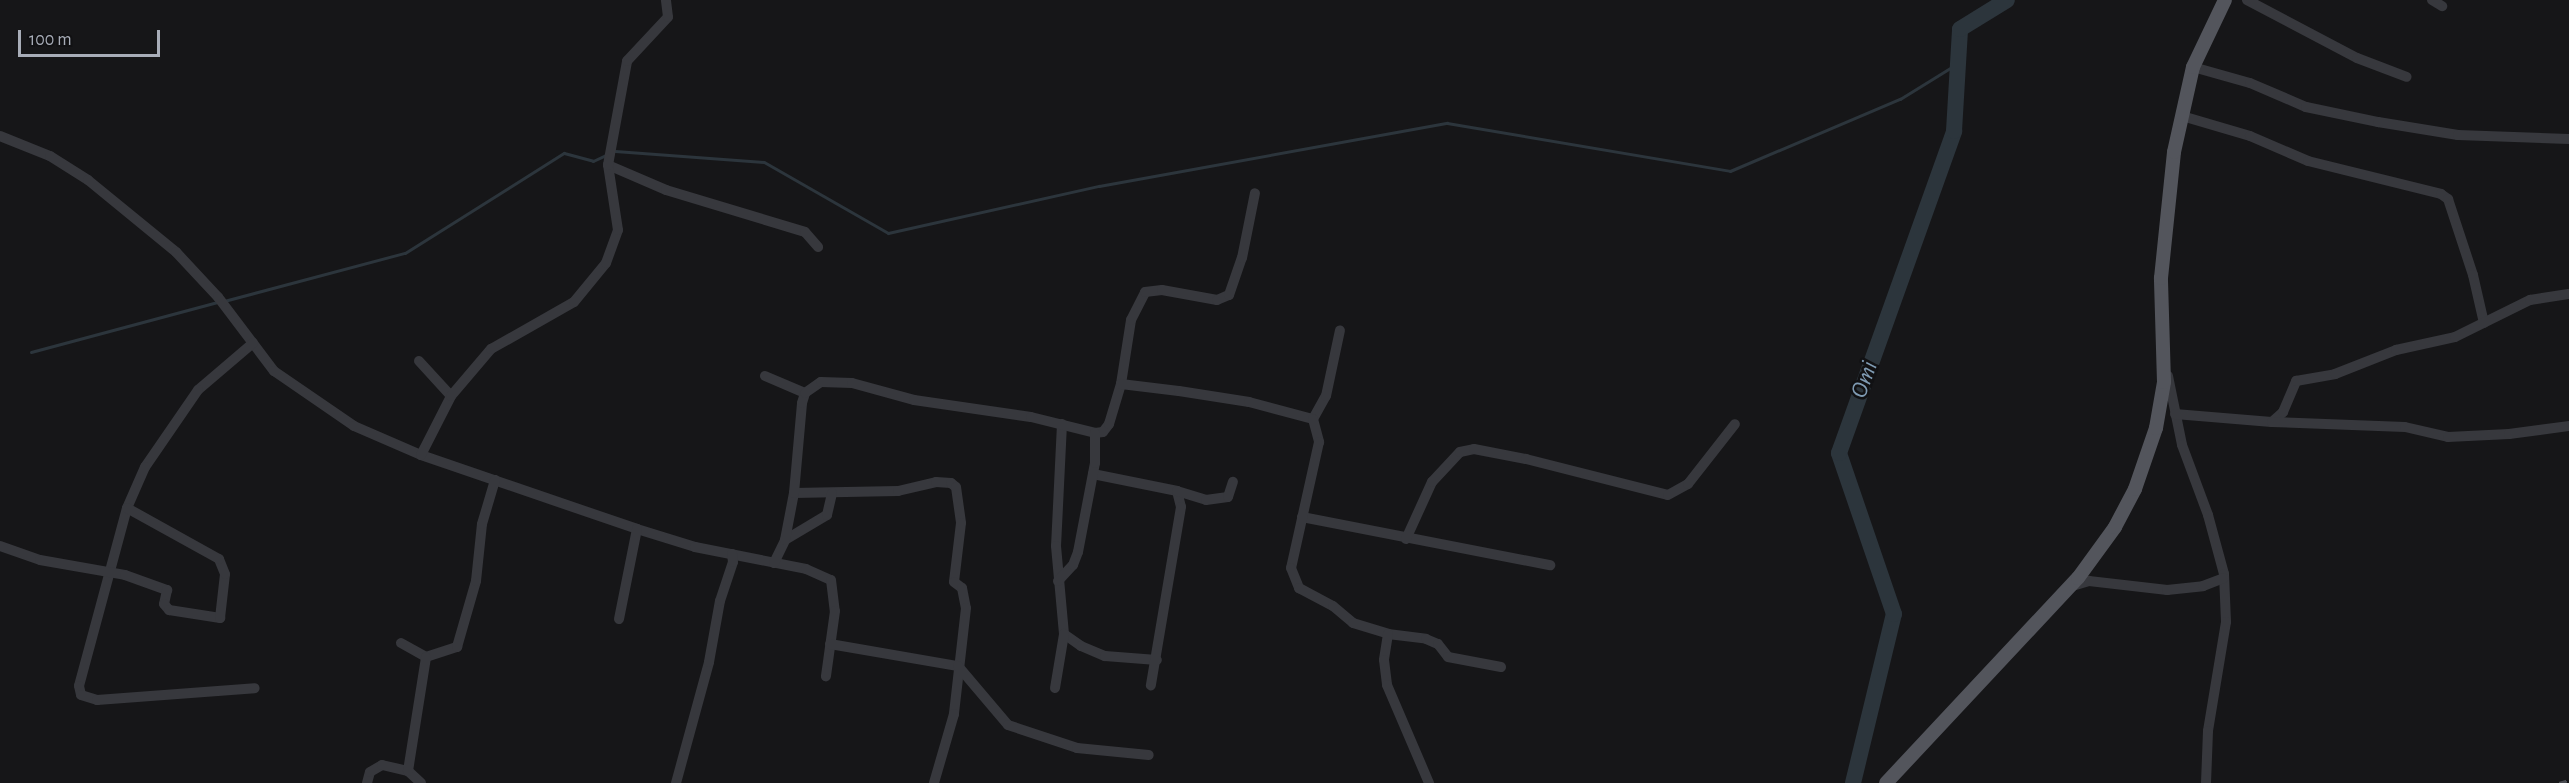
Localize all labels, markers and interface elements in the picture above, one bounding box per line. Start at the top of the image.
scale bar [21,18,164,56]
text: 100 m [29,31,72,49]
water label: Omi [1845,358,1885,402]

